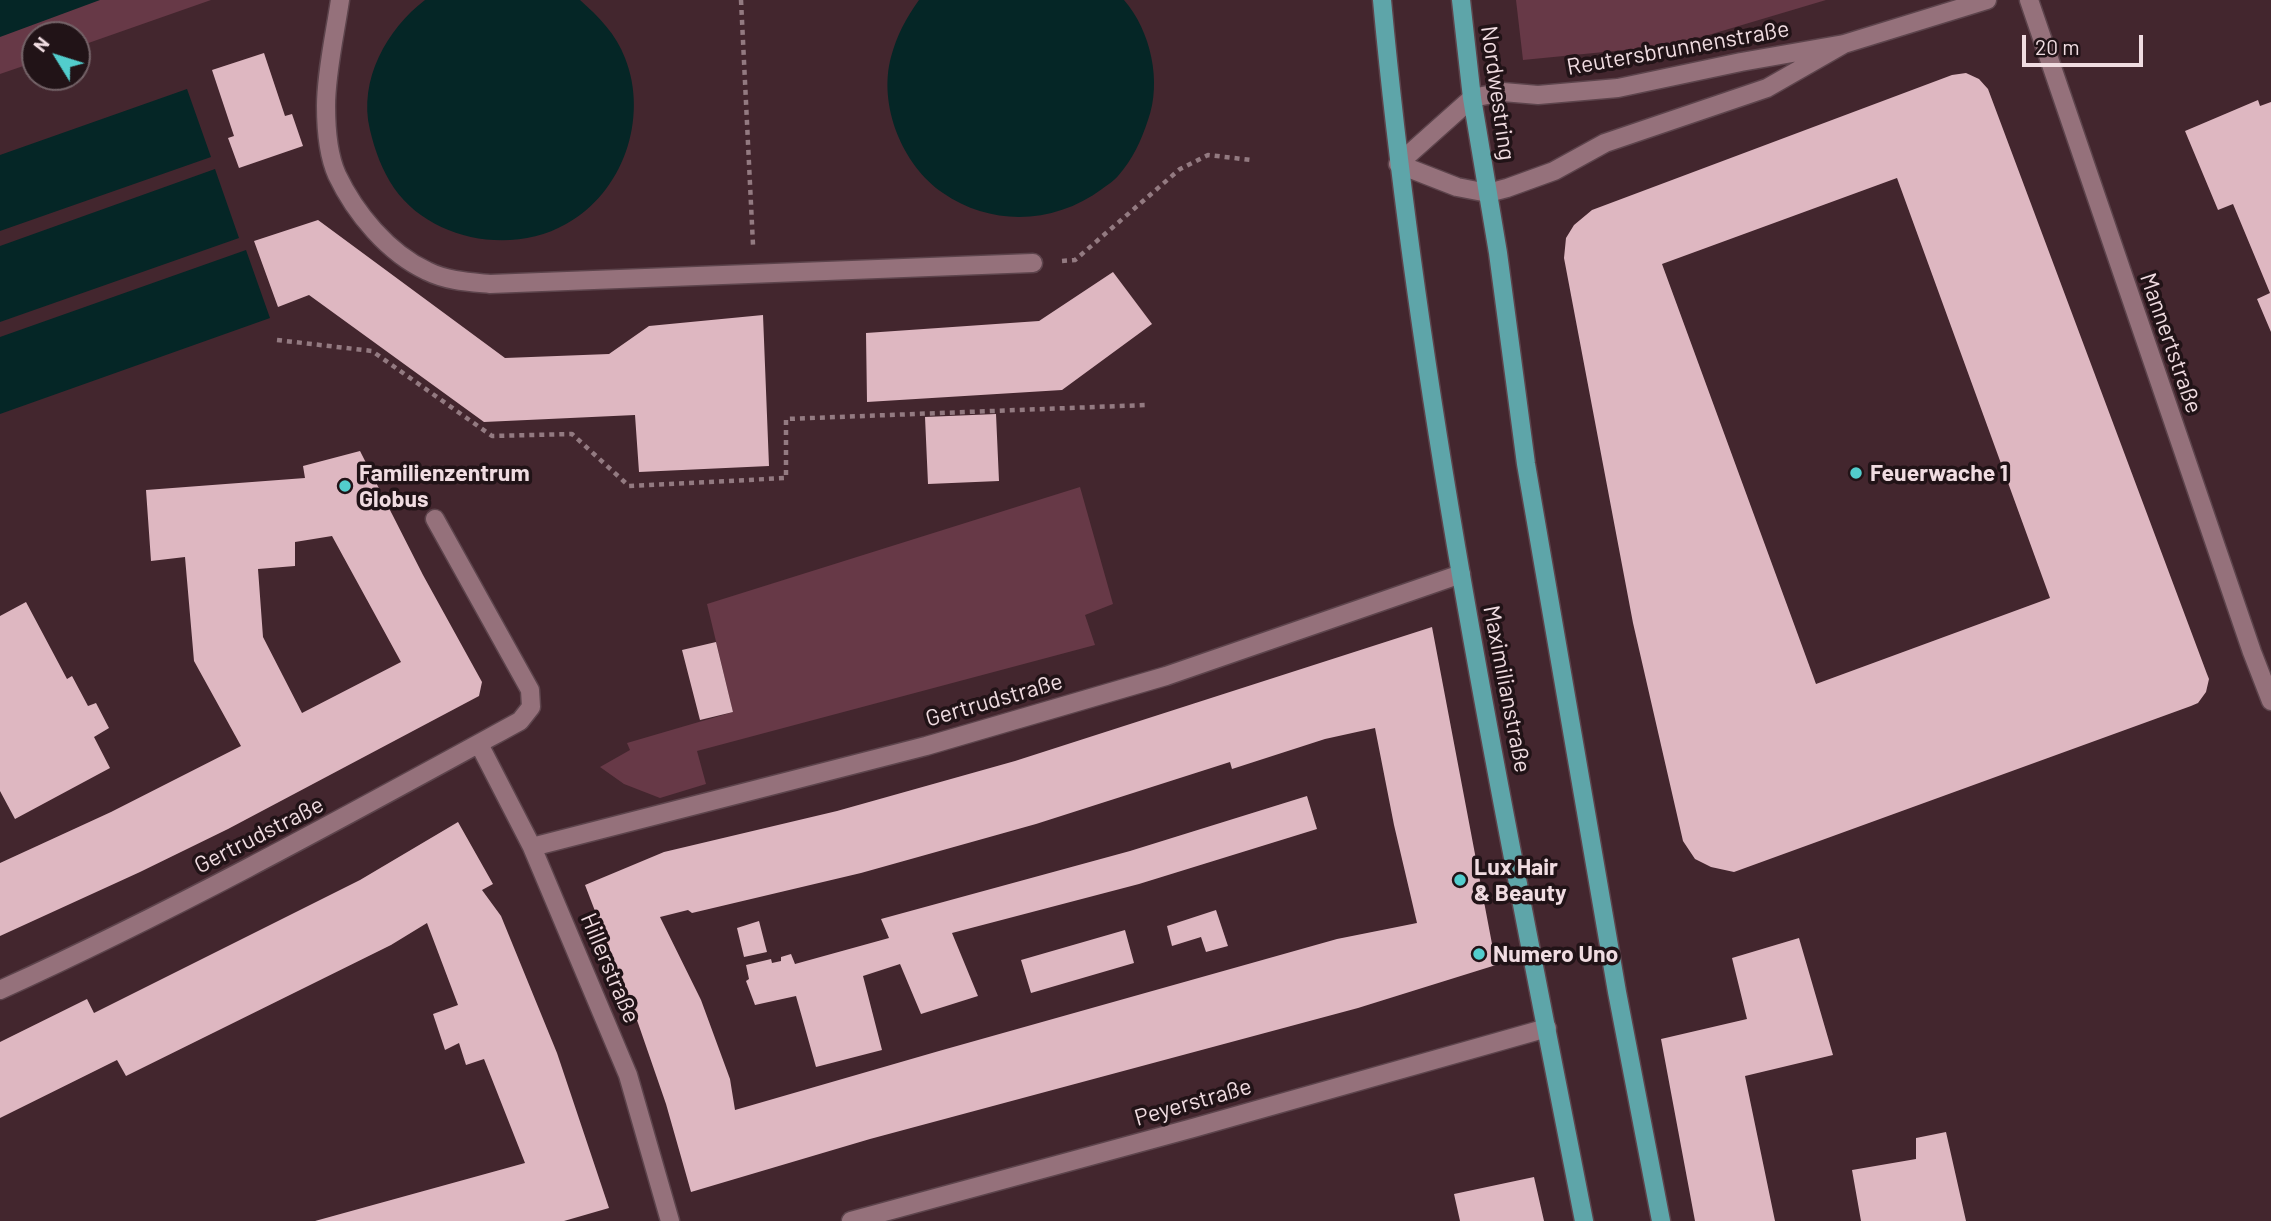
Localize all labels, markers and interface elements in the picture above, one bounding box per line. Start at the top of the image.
street label: Reutersbrunnenstraße [1565,15,1791,81]
north arrow [21,21,91,91]
scale bar [2026,21,2147,65]
street label: Nordwestring [1475,24,1521,162]
text: N [28,32,54,56]
text: 20 m [2035,34,2080,59]
street label: Mannertstraße [2134,269,2208,417]
place label: Familienzentrum Globus [359,459,530,513]
place label: Feuerwache 1 [1870,459,2008,487]
marker: Feuerwache 1 [1848,465,1864,481]
marker: Familienzentrum Globus [337,478,353,494]
street label: Maximilianstraße [1477,603,1537,775]
street label: Gertrudstraße [922,667,1066,733]
street label: Gertrudstraße [190,791,328,879]
place label: Lux Hair & Beauty [1474,853,1567,907]
marker: Lux Hair & Beauty [1452,872,1468,888]
street label: Hillerstraße [575,909,645,1027]
place label: Numero Uno [1493,940,1618,968]
marker: Numero Uno [1471,946,1487,962]
street label: Peyerstraße [1131,1072,1255,1132]

